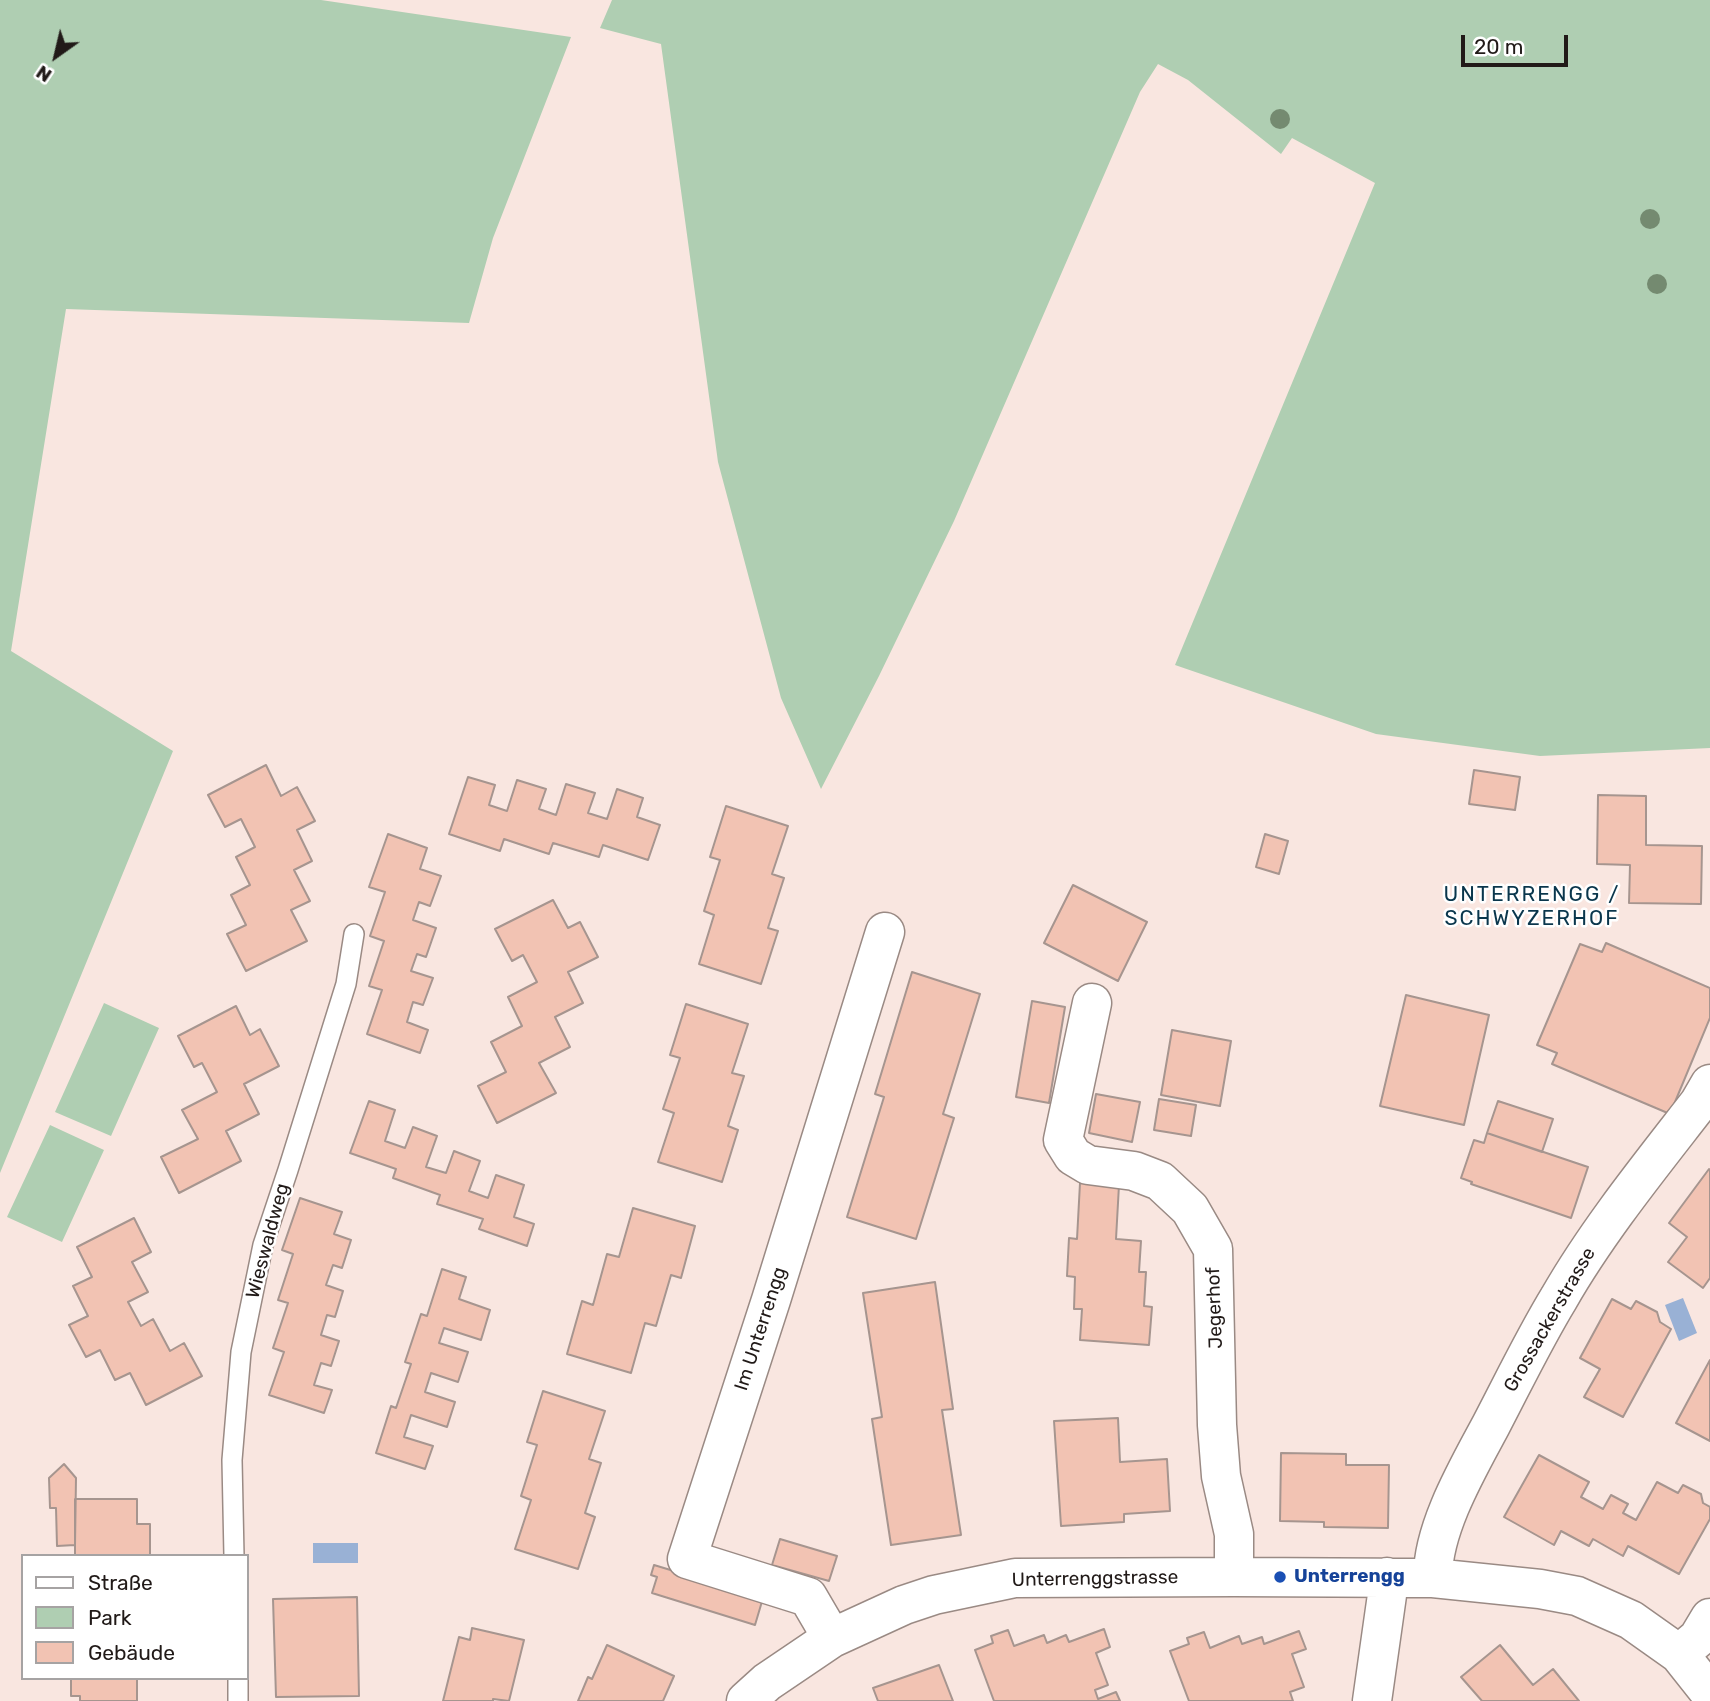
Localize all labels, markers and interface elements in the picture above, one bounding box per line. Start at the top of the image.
north arrow [21,21,91,91]
scale bar [1465,21,1572,65]
text: 20 m [1474,34,1523,59]
text: N [32,60,56,87]
district label: UNTERRENGG / SCHWYZERHOF [1445,882,1619,932]
street label: Wieswaldweg [242,1181,294,1301]
street label: Grossackerstrasse [1499,1244,1601,1396]
street label: Im Unterrengg [730,1264,792,1394]
street label: Jegerhof [1202,1267,1228,1349]
legend [21,1554,248,1680]
street label: Unterrenggstrasse [1012,1566,1178,1592]
place label: Unterrengg [1294,1566,1405,1588]
marker: Unterrengg [1272,1569,1288,1585]
text: Straße [88,1570,153,1595]
text: Park [88,1605,132,1630]
text: Gebäude [88,1640,175,1665]

